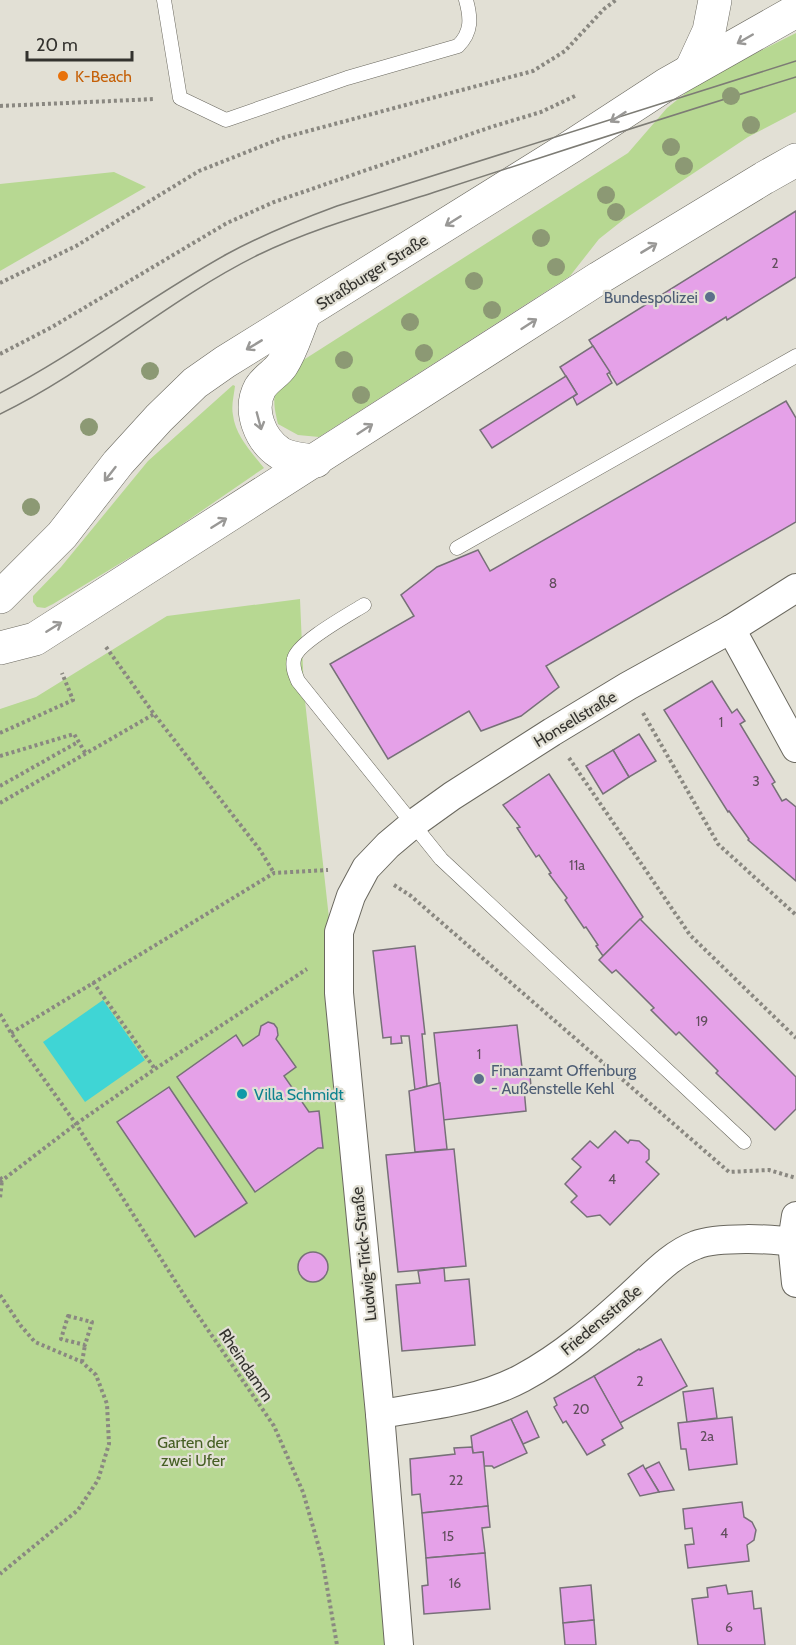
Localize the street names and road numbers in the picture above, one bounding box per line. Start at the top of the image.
street label: Straßburger Straße [313,230,431,314]
street label: Honsellstraße [530,687,620,751]
street label: Ludwig-Trick-Straße [347,1186,381,1322]
street label: Friedensstraße [557,1281,645,1359]
street label: Rheindamm [215,1325,277,1405]

